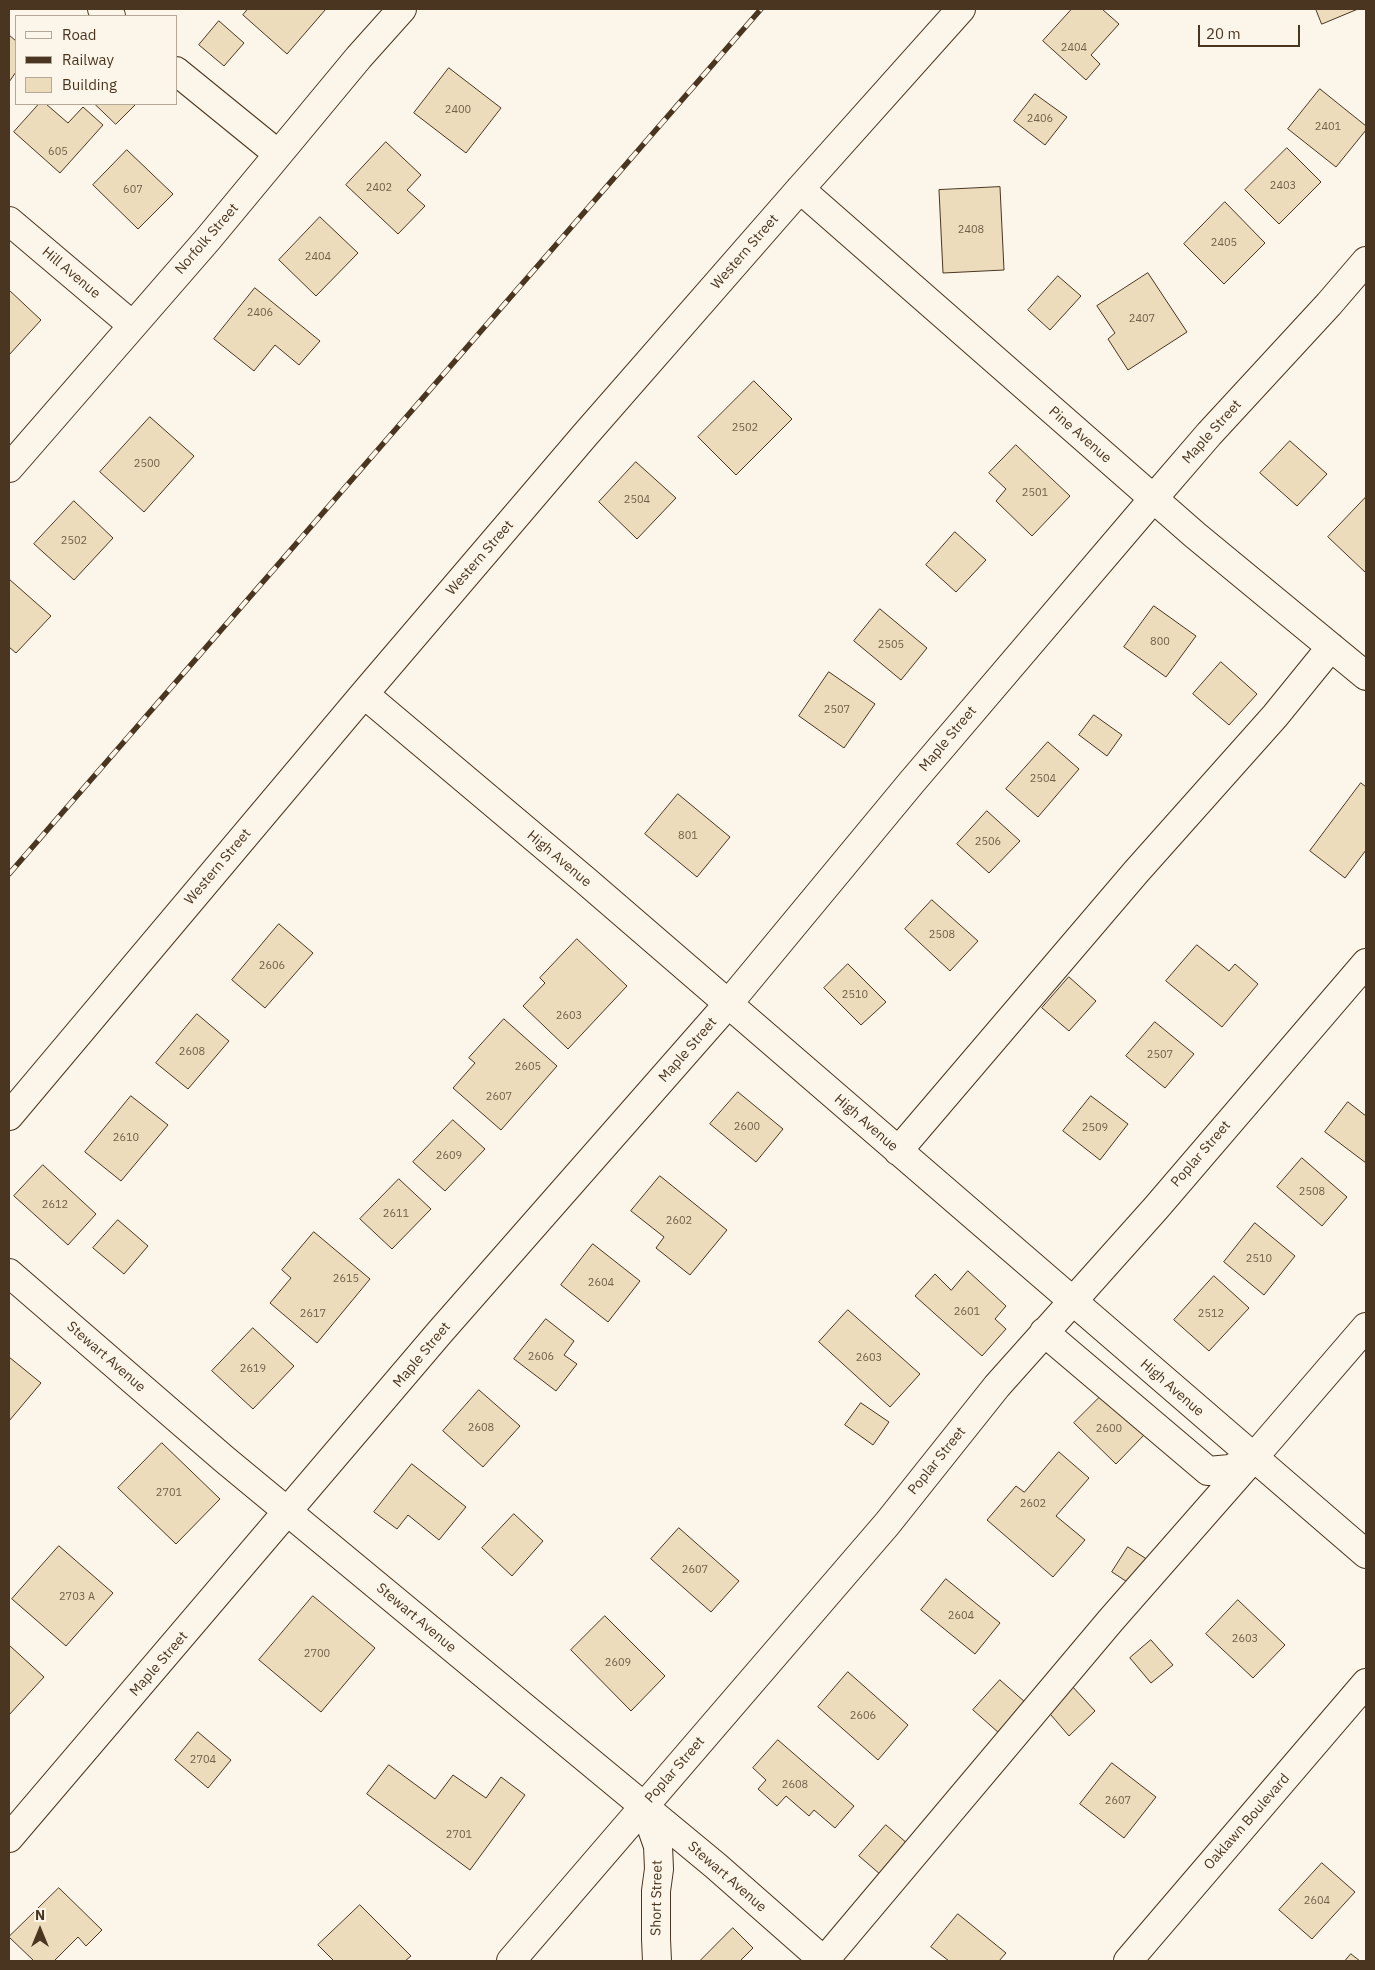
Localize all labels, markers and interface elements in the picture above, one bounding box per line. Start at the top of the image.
legend [15,15,178,105]
scale bar [1200,15,1302,47]
text: 20 m [1206,24,1241,43]
text: Road [62,25,97,44]
house number: 2404 [1061,41,1087,55]
text: Railway [62,50,114,69]
text: Building [62,75,117,94]
house number: 2400 [445,103,471,117]
house number: 2406 [1027,112,1053,126]
house number: 2401 [1315,120,1341,134]
house number: 605 [48,145,68,159]
house number: 2403 [1270,179,1296,193]
house number: 2402 [366,181,392,195]
house number: 607 [123,183,143,197]
street label: Norfolk Street [172,200,242,278]
street label: Western Street [708,211,782,293]
house number: 2408 [958,223,984,237]
house number: 2405 [1211,236,1237,250]
street label: Hill Avenue [38,244,104,302]
house number: 2404 [305,250,331,264]
house number: 2406 [247,306,273,320]
house number: 2407 [1129,312,1155,326]
street label: Maple Street [1179,397,1245,467]
street label: Pine Avenue [1045,403,1115,467]
house number: 2502 [732,421,758,435]
house number: 2500 [134,457,160,471]
house number: 2501 [1022,486,1048,500]
house number: 2504 [624,493,650,507]
street label: Western Street [443,517,517,599]
house number: 2502 [61,534,87,548]
house number: 800 [1150,635,1170,649]
house number: 2505 [878,638,904,652]
house number: 2507 [824,703,850,717]
street label: Maple Street [916,703,980,775]
house number: 2504 [1030,772,1056,786]
street label: Western Street [181,826,255,908]
street label: High Avenue [523,827,595,891]
house number: 801 [678,829,698,843]
house number: 2506 [975,835,1001,849]
house number: 2508 [929,928,955,942]
house number: 2606 [259,959,285,973]
house number: 2510 [842,988,868,1002]
house number: 2603 [556,1009,582,1023]
street label: Maple Street [655,1014,721,1086]
house number: 2608 [179,1045,205,1059]
house number: 2507 [1147,1048,1173,1062]
house number: 2605 [515,1060,541,1074]
house number: 2607 [486,1090,512,1104]
street label: High Avenue [831,1091,901,1155]
street label: Poplar Street [1168,1117,1234,1191]
house number: 2600 [734,1120,760,1134]
house number: 2509 [1082,1121,1108,1135]
house number: 2610 [113,1131,139,1145]
house number: 2609 [436,1149,462,1163]
house number: 2508 [1299,1185,1325,1199]
house number: 2612 [42,1198,68,1212]
house number: 2611 [383,1207,409,1221]
house number: 2602 [666,1214,692,1228]
house number: 2510 [1246,1252,1272,1266]
house number: 2615 [333,1272,359,1286]
house number: 2604 [588,1276,614,1290]
house number: 2601 [954,1305,980,1319]
house number: 2617 [300,1307,326,1321]
house number: 2512 [1198,1307,1224,1321]
street label: Stewart Avenue [63,1318,149,1396]
street label: Maple Street [390,1319,454,1391]
house number: 2606 [528,1350,554,1364]
house number: 2603 [856,1351,882,1365]
street label: High Avenue [1137,1356,1207,1420]
house number: 2619 [240,1362,266,1376]
house number: 2608 [468,1421,494,1435]
house number: 2600 [1096,1422,1122,1436]
street label: Poplar Street [905,1424,969,1498]
house number: 2701 [156,1486,182,1500]
house number: 2602 [1020,1497,1046,1511]
house number: 2607 [682,1563,708,1577]
street label: Stewart Avenue [373,1580,459,1656]
house number: 2703 A [59,1590,95,1604]
house number: 2604 [948,1609,974,1623]
street label: Maple Street [126,1628,192,1700]
house number: 2603 [1232,1632,1258,1646]
house number: 2700 [304,1647,330,1661]
house number: 2609 [605,1656,631,1670]
house number: 2606 [850,1709,876,1723]
street label: Poplar Street [642,1733,708,1807]
house number: 2704 [190,1753,216,1767]
street label: Oaklawn Boulevard [1201,1771,1293,1873]
house number: 2608 [782,1778,808,1792]
house number: 2607 [1105,1794,1131,1808]
house number: 2701 [446,1828,472,1842]
street label: Stewart Avenue [684,1838,770,1916]
street label: Short Street [648,1860,666,1936]
house number: 2604 [1304,1894,1330,1908]
north arrow [15,1905,65,1955]
text: N [35,1906,45,1924]

